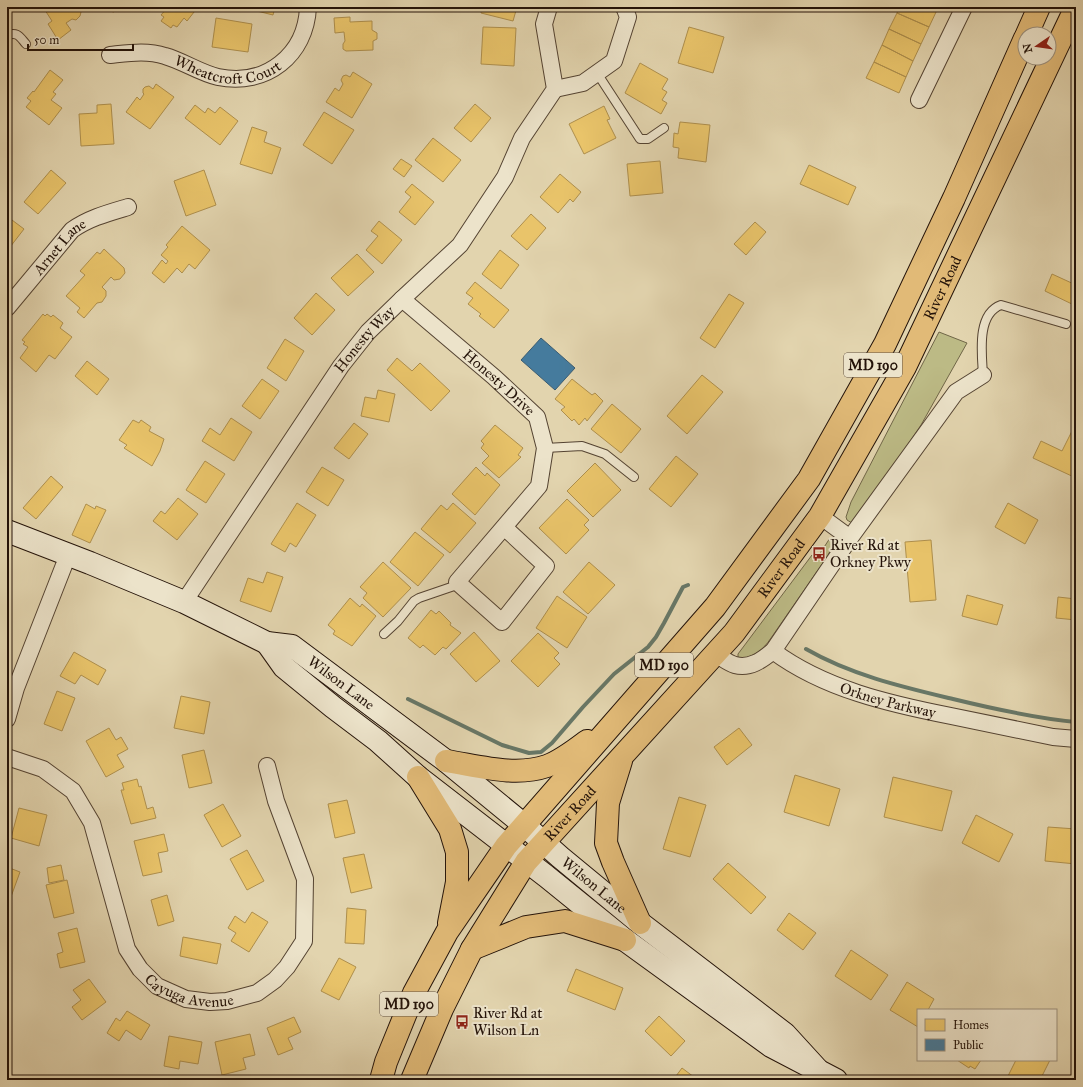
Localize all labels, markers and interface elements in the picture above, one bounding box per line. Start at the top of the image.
scale bar [28,26,133,52]
north arrow [1017,26,1057,66]
text: 50 m [34,33,59,47]
text: N [1020,41,1035,54]
street label: Wheatcroft Court [172,51,285,88]
street label: Arnet Lane [29,214,89,279]
street label: River Road [920,253,966,323]
street label: Honesty Way [330,302,399,376]
street label: Honesty Drive [459,346,539,419]
road number: MD 190 [844,353,902,377]
street label: River Road [754,535,809,601]
place label: River Rd at Orkney Pkwy [830,536,912,571]
bus stop icon: River Rd at Orkney Pkwy [811,546,827,562]
street label: Wilson Lane [304,652,378,714]
road number: MD 190 [635,653,693,677]
street label: Orkney Parkway [837,679,938,722]
street label: River Road [540,782,600,845]
street label: Wilson Lane [558,853,630,917]
street label: Cayuga Avenue [141,970,236,1011]
road number: MD 190 [380,992,438,1016]
place label: River Rd at Wilson Ln [473,1004,543,1039]
legend [917,1009,1057,1061]
bus stop icon: River Rd at Wilson Ln [454,1014,470,1030]
text: Homes [953,1018,989,1032]
text: Public [953,1038,984,1052]

